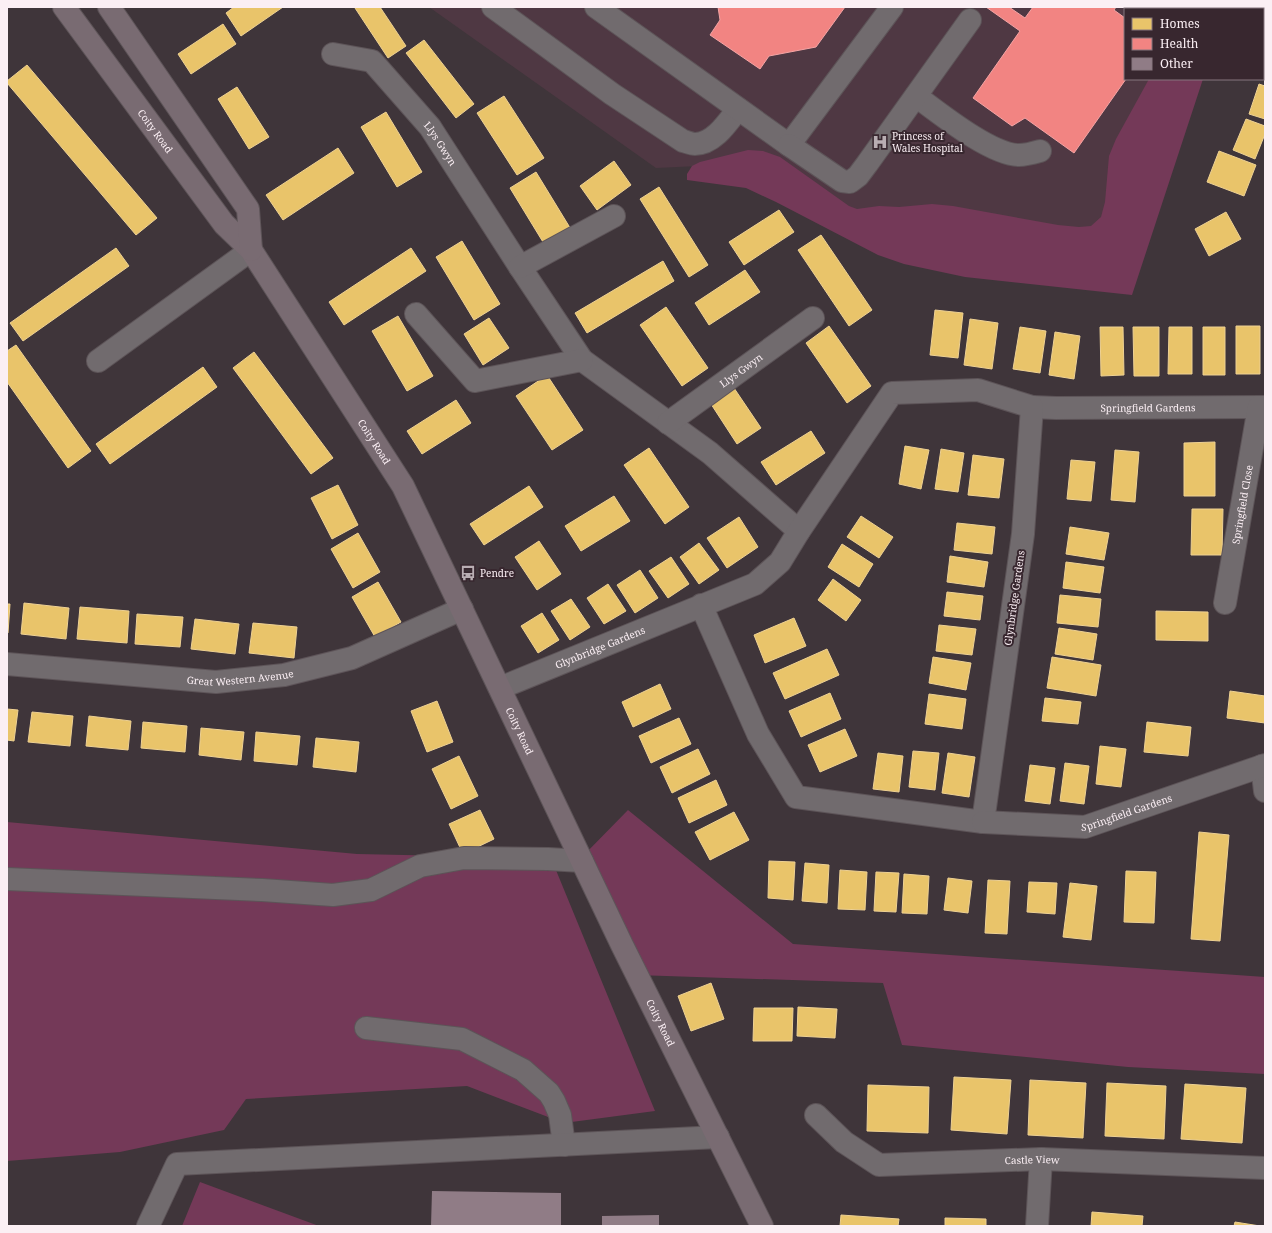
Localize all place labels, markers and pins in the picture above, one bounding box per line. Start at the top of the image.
place label: Princess of Wales Hospital [892,129,963,155]
hospital icon: Princess of Wales Hospital [871,133,889,151]
bus stop icon: Pendre [459,564,477,582]
place label: Pendre [480,566,514,580]

